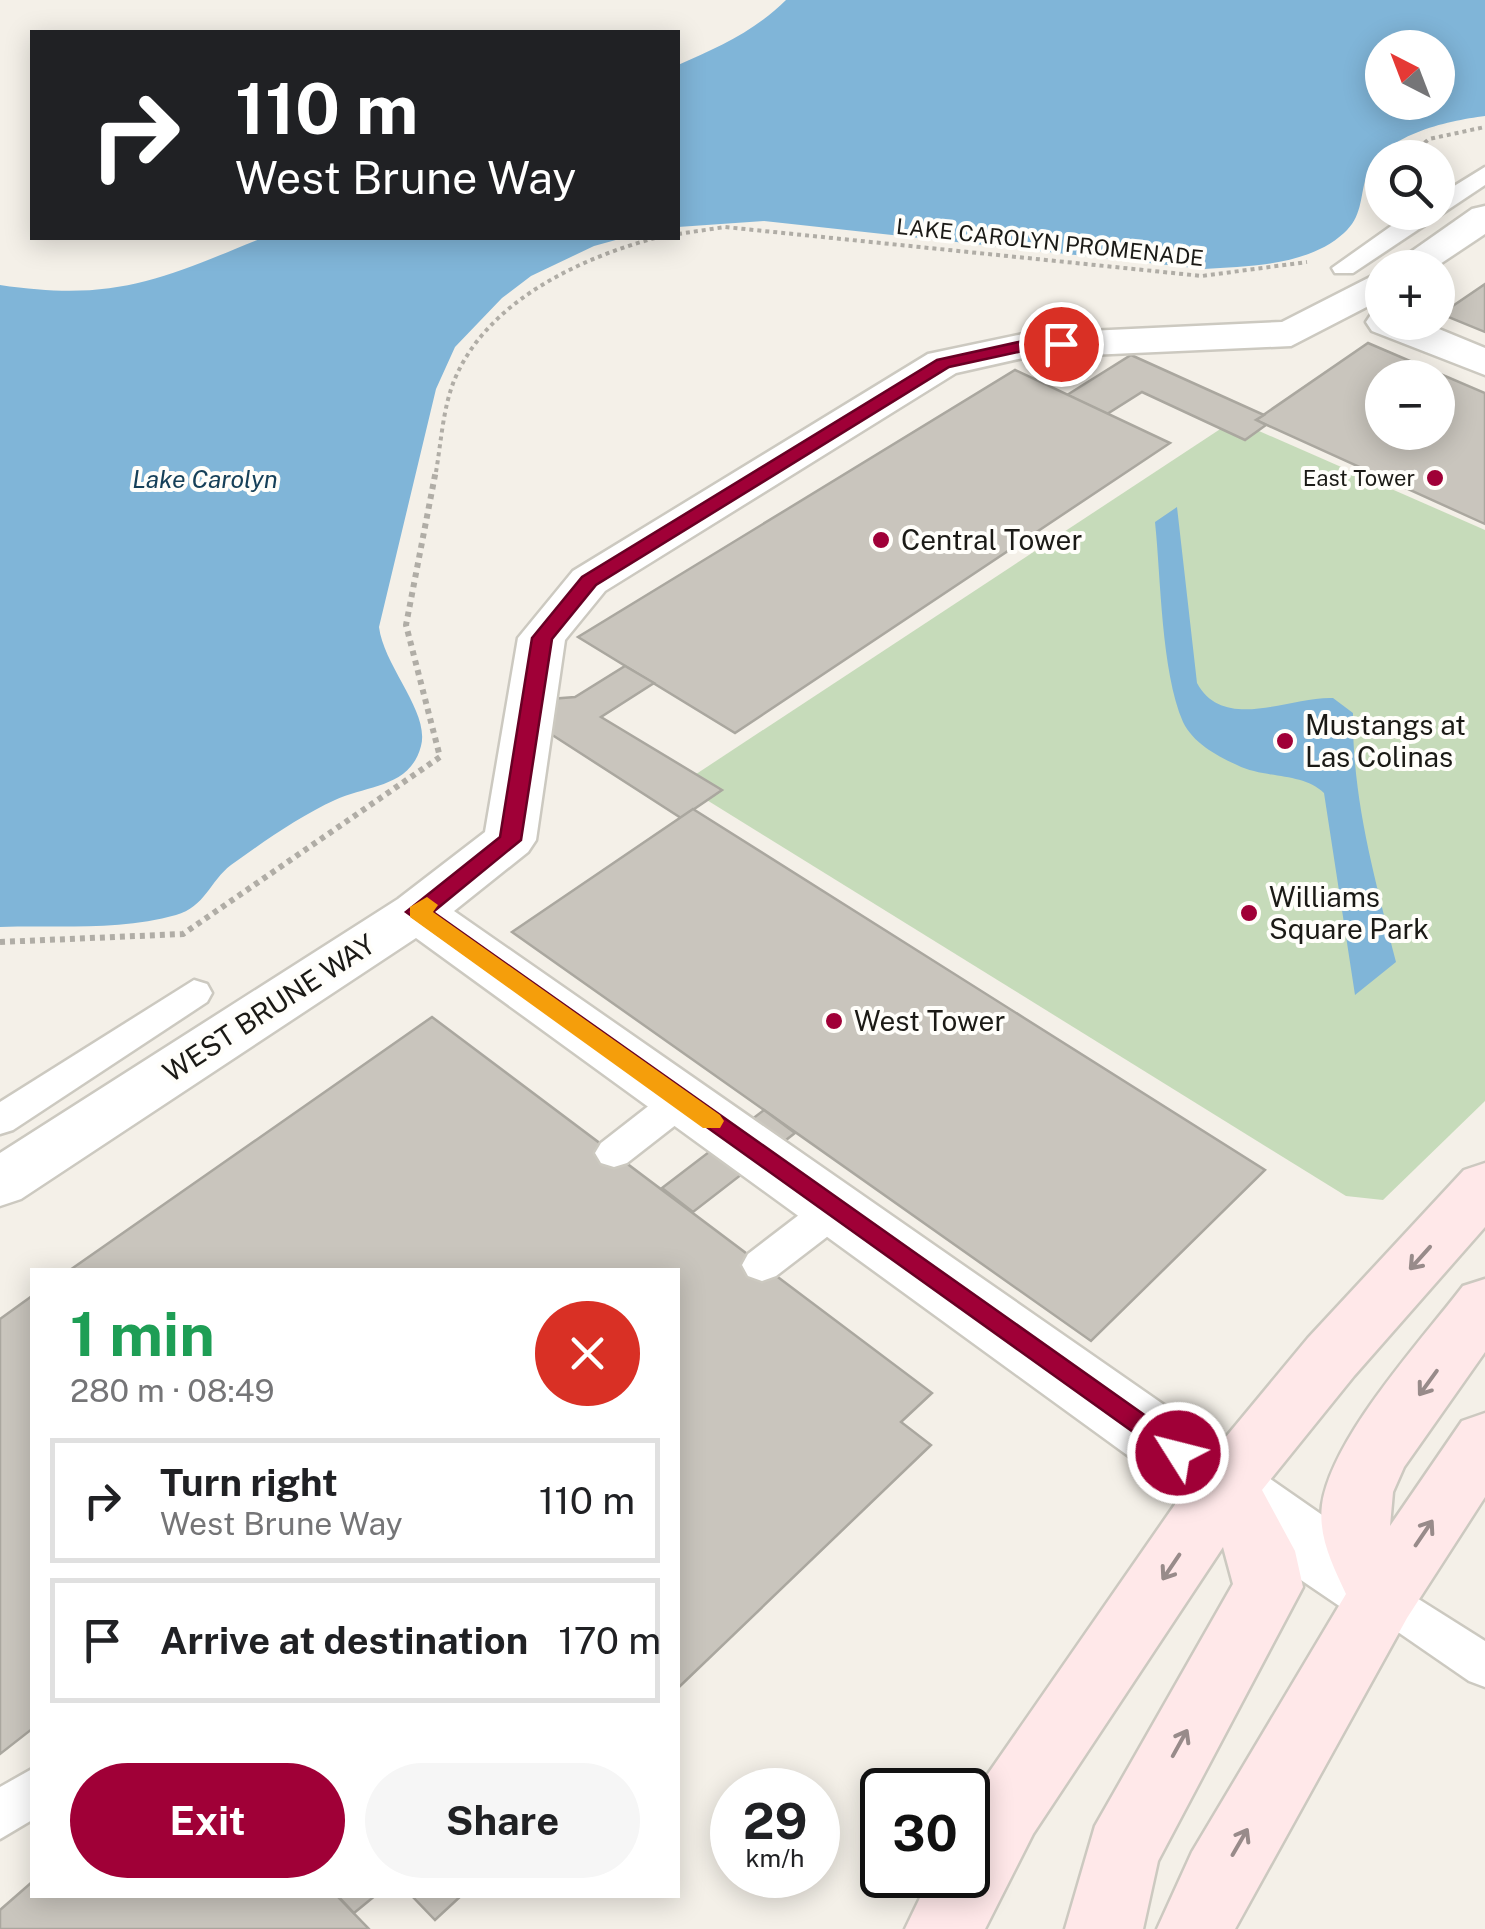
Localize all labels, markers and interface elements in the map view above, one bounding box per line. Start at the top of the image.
north arrow [1365,30,1455,120]
map controls [1365,30,1455,450]
text: 110 m [235,67,419,150]
icon: right [70,70,200,200]
button: search [1365,140,1455,230]
text: West Brune Way [235,151,576,204]
street label: LAKE CAROLYN PROMENADE [895,213,1205,271]
button: + [1365,250,1455,340]
pin [1019,302,1104,387]
icon: arrive [1034,317,1089,372]
button: − [1365,360,1455,450]
water label: Lake Carolyn [132,464,278,494]
place label: East Tower [1303,465,1415,491]
marker: East Tower [1424,467,1446,489]
place label: Central Tower [901,523,1082,556]
marker: Central Tower [870,529,892,551]
place label: Mustangs at Las Colinas [1305,708,1466,773]
marker: Mustangs at Las Colinas [1274,730,1296,752]
place label: Williams Square Park [1269,880,1429,945]
marker: Williams Square Park [1238,902,1260,924]
street label: WEST BRUNE WAY [157,927,381,1088]
place label: West Tower [854,1004,1005,1037]
marker: West Tower [823,1010,845,1032]
one-way arrow [1409,1245,1432,1270]
text: 1 min [70,1299,215,1370]
button: close [535,1301,640,1406]
one-way arrow [1417,1368,1438,1396]
text: 280 m · 08:49 [70,1372,275,1409]
position arrow [1126,1401,1230,1505]
text: Turn right [160,1460,338,1505]
icon: right [75,1473,130,1528]
text: 110 m [539,1478,635,1523]
text: West Brune Way [160,1505,403,1542]
one-way arrow [1414,1519,1435,1548]
one-way arrow [1160,1553,1181,1581]
icon: arrive [75,1613,130,1668]
text: Arrive at destination [160,1618,528,1663]
text: 170 m [558,1618,661,1663]
one-way arrow [1171,1729,1190,1758]
button: Exit [70,1763,345,1878]
button: Share [365,1763,640,1878]
speed limit sign: 30 [860,1768,990,1898]
text: 29 [743,1791,807,1850]
one-way arrow [1230,1828,1250,1857]
text: km/h [746,1843,804,1873]

